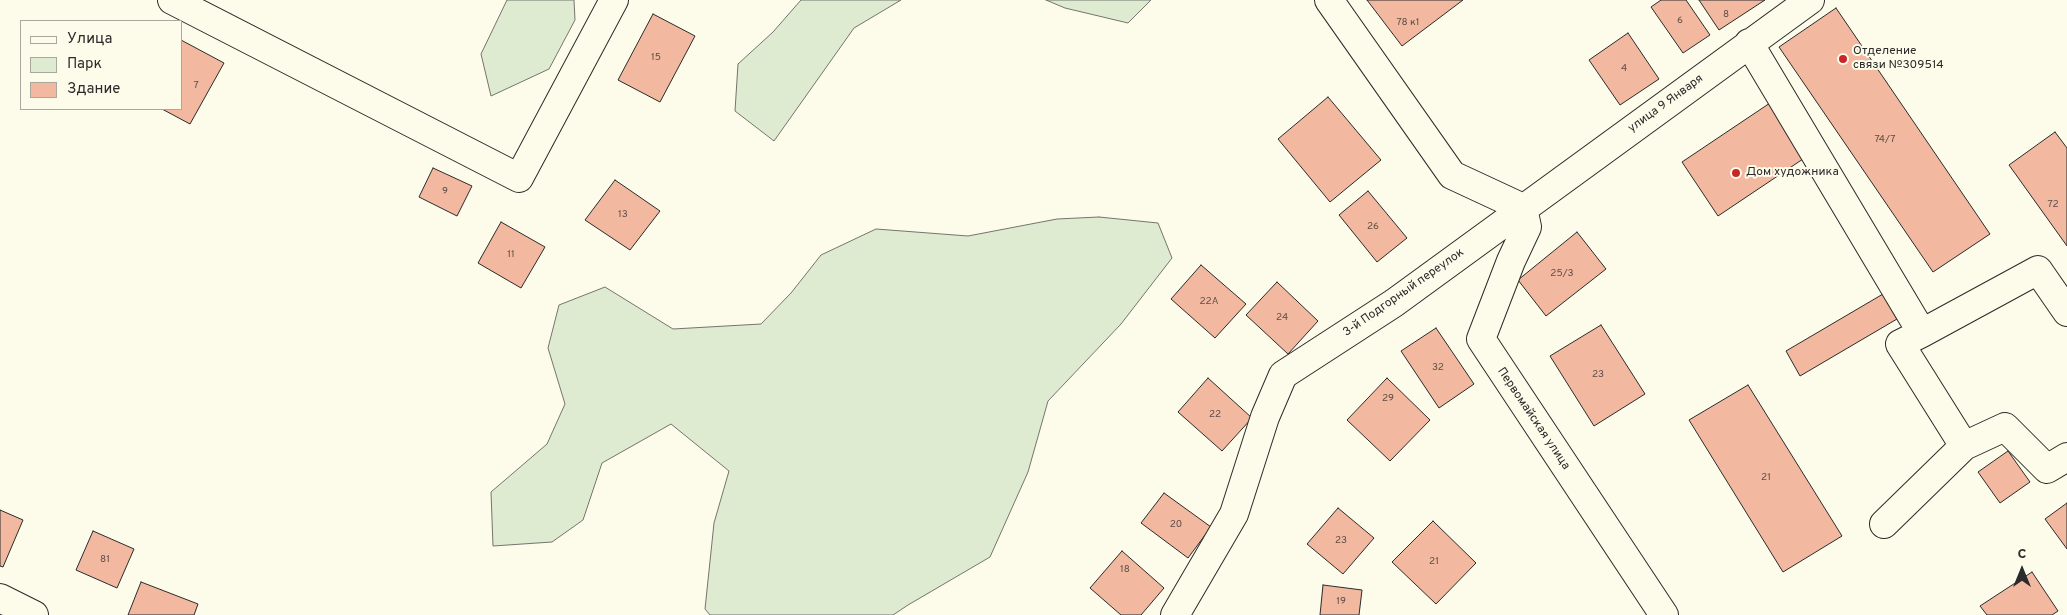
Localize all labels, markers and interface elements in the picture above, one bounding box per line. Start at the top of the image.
house number: 8 [1723,9,1729,21]
house number: 6 [1677,15,1683,27]
house number: 78 к1 [1397,17,1419,29]
legend [20,20,182,110]
text: Улица [67,30,112,49]
place label: Отделение связи №309514 [1853,45,1944,73]
house number: 15 [651,52,661,64]
marker: Отделение связи №309514 [1837,53,1849,65]
text: Парк [67,55,102,74]
house number: 4 [1621,63,1627,75]
street label: улица 9 Января [1626,72,1706,136]
text: Здание [67,80,120,99]
house number: 7 [193,80,199,92]
house number: 74/7 [1875,134,1895,146]
place label: Дом художника [1746,166,1839,180]
marker: Дом художника [1730,167,1742,179]
house number: 9 [442,186,448,198]
house number: 72 [2047,199,2059,211]
house number: 13 [618,209,628,221]
house number: 26 [1367,221,1379,233]
street label: 3-й Подгорный переулок [1341,246,1467,340]
house number: 11 [507,249,515,261]
house number: 25/3 [1550,268,1574,280]
house number: 22А [1199,296,1219,308]
house number: 24 [1276,312,1288,324]
house number: 32 [1432,362,1444,374]
street label: Первомайская улица [1493,365,1573,473]
house number: 23 [1592,369,1604,381]
house number: 29 [1382,393,1394,405]
house number: 22 [1209,409,1221,421]
house number: 21 [1761,472,1771,484]
house number: 20 [1170,519,1182,531]
house number: 23 [1335,535,1347,547]
north arrow [1997,545,2047,595]
text: С [2018,546,2026,563]
house number: 81 [100,554,110,566]
house number: 21 [1429,556,1439,568]
house number: 18 [1120,564,1130,576]
house number: 19 [1336,596,1346,608]

